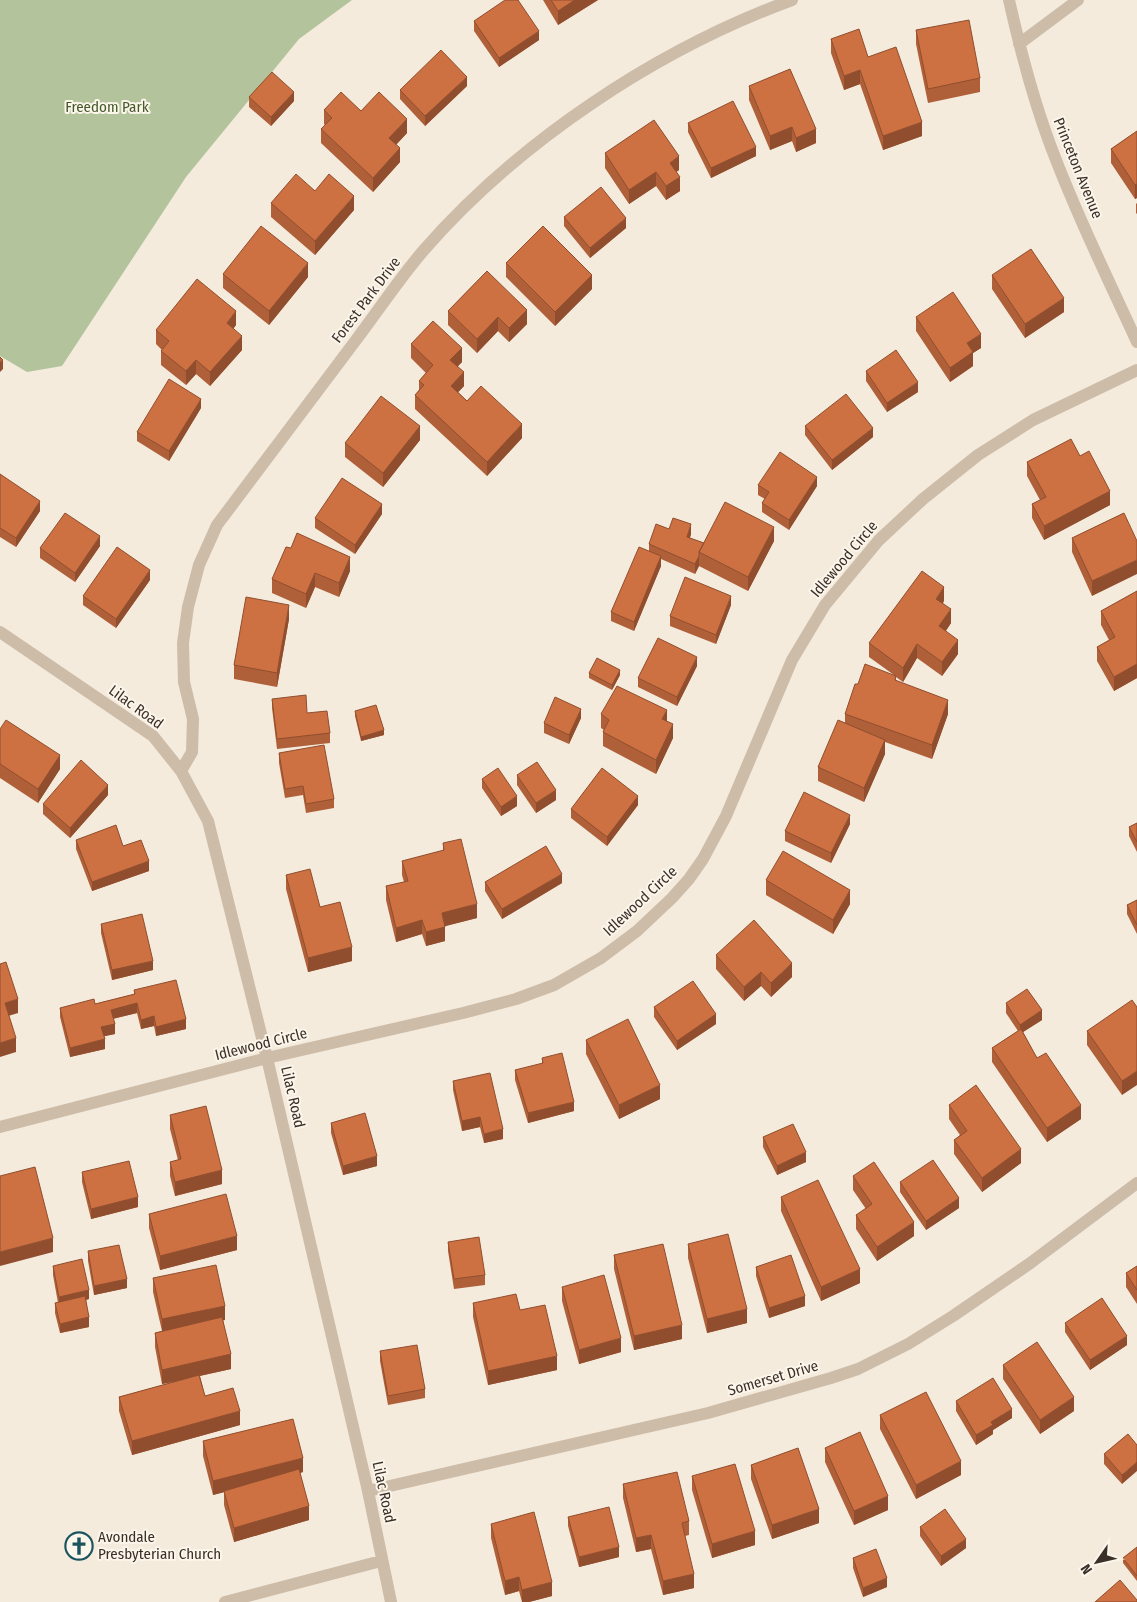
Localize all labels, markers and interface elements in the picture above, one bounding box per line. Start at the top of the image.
park label: Freedom Park [65,98,149,116]
street label: Princeton Avenue [1050,115,1106,221]
street label: Forest Park Drive [328,253,404,347]
street label: Idlewood Circle [807,517,881,601]
street label: Lilac Road [105,681,167,733]
street label: Idlewood Circle [599,862,681,940]
street label: Idlewood Circle [213,1024,309,1064]
street label: Lilac Road [277,1064,309,1130]
street label: Somerset Drive [726,1356,820,1400]
street label: Lilac Road [369,1459,399,1525]
place label: Avondale Presbyterian Church [98,1528,221,1563]
church icon: Avondale Presbyterian Church [64,1531,94,1561]
north arrow [1072,1537,1122,1587]
text: N [1077,1561,1096,1577]

